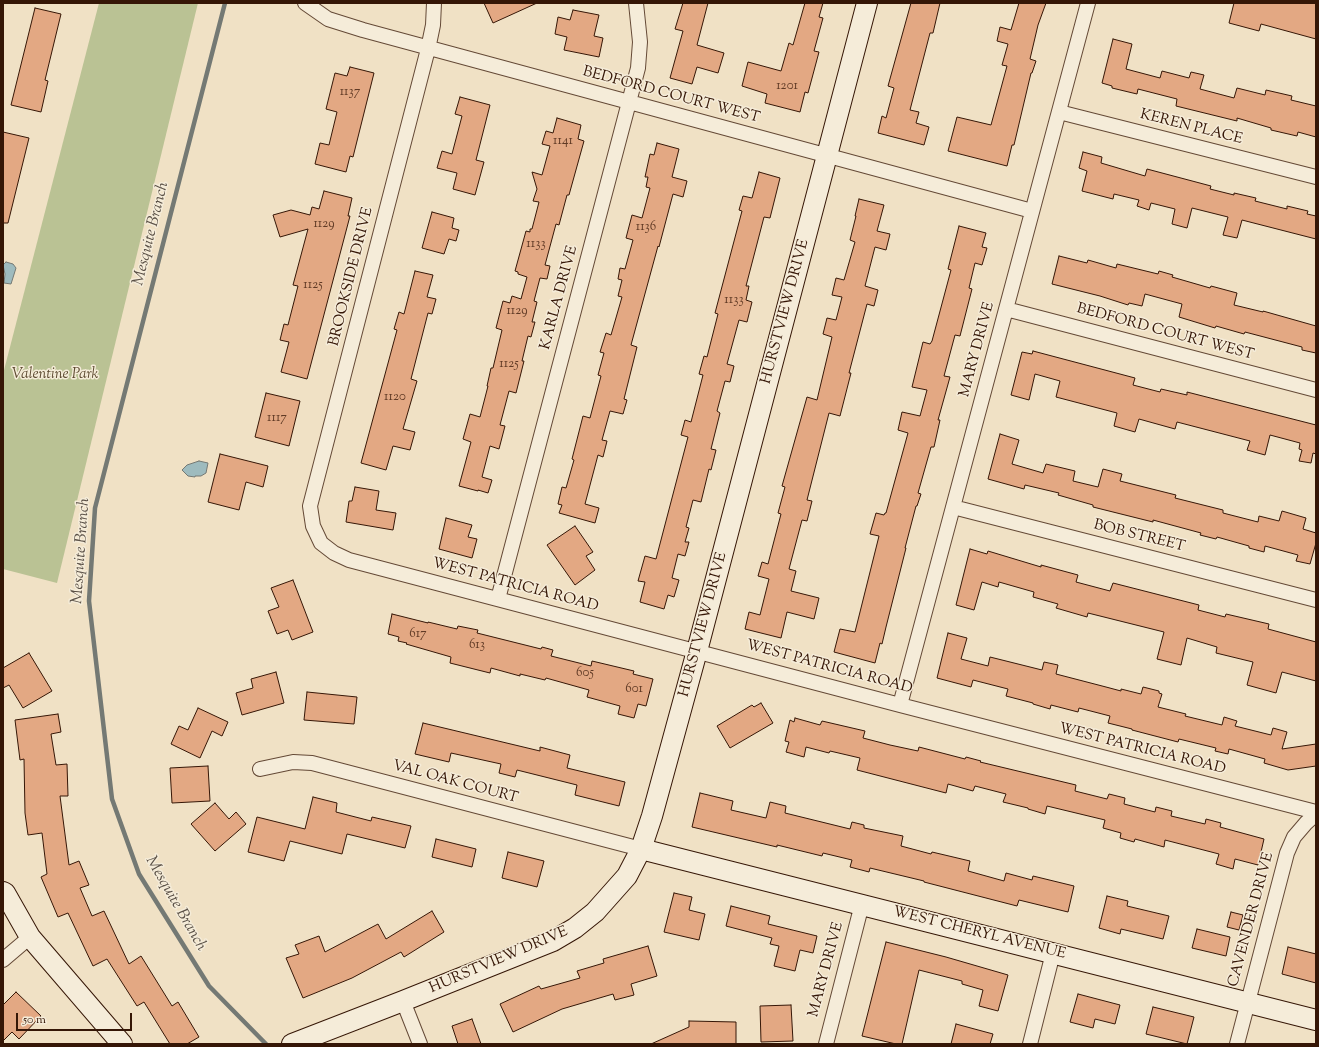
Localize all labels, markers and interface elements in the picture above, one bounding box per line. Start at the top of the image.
street label: BEDFORD COURT WEST [580,64,762,128]
house number: 1201 [776,79,798,95]
house number: 1137 [340,85,360,101]
street label: KEREN PLACE [1138,107,1244,149]
house number: 1141 [553,134,573,150]
water label: Mesquite Branch [130,180,174,288]
street label: BROOKSIDE DRIVE [326,206,378,348]
house number: 1129 [313,217,335,233]
house number: 1136 [636,220,656,236]
house number: 1133 [526,237,546,253]
street label: HURSTVIEW DRIVE [758,238,814,386]
street label: KARLA DRIVE [537,244,583,352]
house number: 1125 [303,278,323,294]
house number: 1133 [724,293,744,309]
street label: MARY DRIVE [957,301,999,399]
street label: BEDFORD COURT WEST [1074,301,1256,365]
house number: 1129 [506,304,528,320]
house number: 1125 [499,357,519,373]
park label: Valentine Park [12,366,98,384]
house number: 1120 [384,390,406,406]
house number: 1117 [267,411,287,427]
water label: Mesquite Branch [69,497,95,605]
street label: BOB STREET [1091,517,1187,557]
street label: HURSTVIEW DRIVE [676,551,732,699]
street label: WEST PATRICIA ROAD [430,555,600,617]
house number: 617 [409,627,427,643]
street label: WEST PATRICIA ROAD [744,637,914,699]
house number: 613 [469,638,485,654]
house number: 605 [576,666,594,682]
house number: 601 [625,682,643,698]
street label: WEST PATRICIA ROAD [1057,721,1227,779]
street label: VAL OAK COURT [390,758,520,808]
street label: CAVENDER DRIVE [1225,851,1279,989]
water label: Mesquite Branch [140,853,210,955]
street label: WEST CHERYL AVENUE [891,904,1067,964]
street label: MARY DRIVE [806,921,848,1019]
street label: HURSTVIEW DRIVE [427,924,571,998]
scale bar [18,1005,134,1031]
text: 50 m [23,1011,46,1029]

